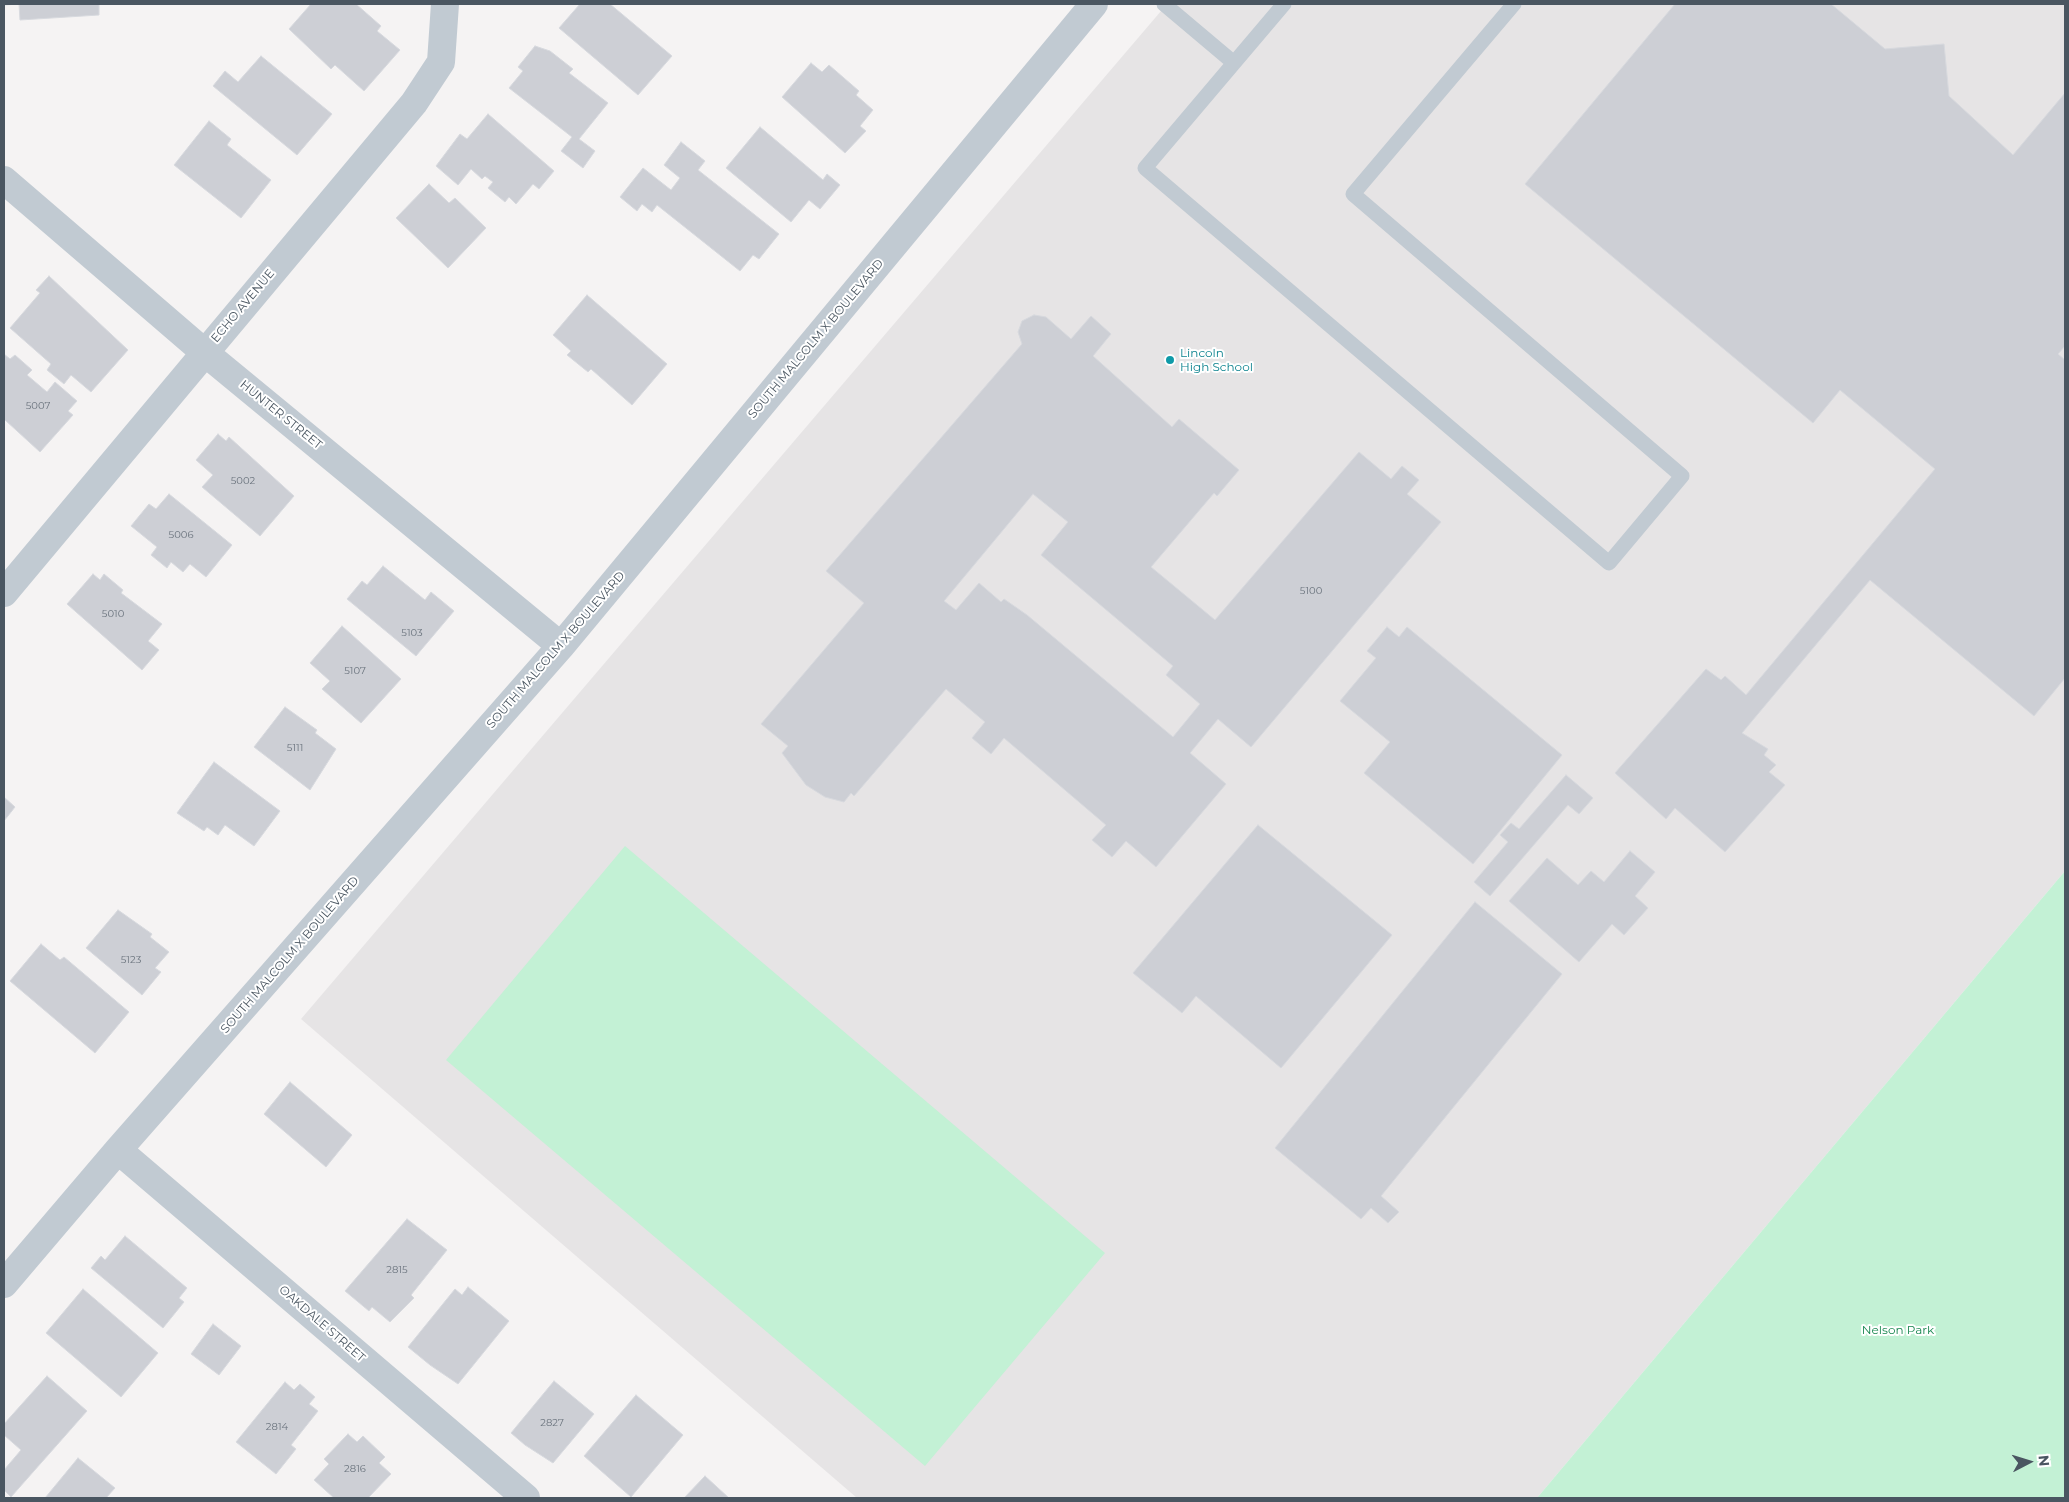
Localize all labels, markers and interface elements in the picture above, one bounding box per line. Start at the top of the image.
street label: SOUTH MALCOLM X BOULEVARD [745,257,887,421]
street label: ECHO AVENUE [208,266,278,346]
place label: Lincoln High School [1180,346,1253,374]
marker: Lincoln High School [1164,354,1176,366]
street label: HUNTER STREET [237,377,325,453]
house number: 5007 [26,400,50,412]
house number: 5002 [231,475,255,487]
house number: 5006 [169,529,193,541]
street label: SOUTH MALCOLM X BOULEVARD [484,569,628,731]
house number: 5100 [1300,585,1322,597]
house number: 5010 [102,608,124,620]
house number: 5103 [401,627,423,639]
house number: 5107 [344,665,366,677]
house number: 5111 [287,742,303,754]
street label: SOUTH MALCOLM X BOULEVARD [218,874,362,1036]
house number: 5123 [121,954,141,966]
house number: 2815 [386,1264,408,1276]
street label: OAKDALE STREET [276,1283,368,1365]
park label: Nelson Park [1862,1323,1934,1337]
house number: 2827 [540,1417,564,1429]
house number: 2814 [266,1421,288,1433]
north arrow [2004,1437,2054,1487]
text: N [2034,1454,2053,1467]
house number: 2816 [344,1463,366,1475]

